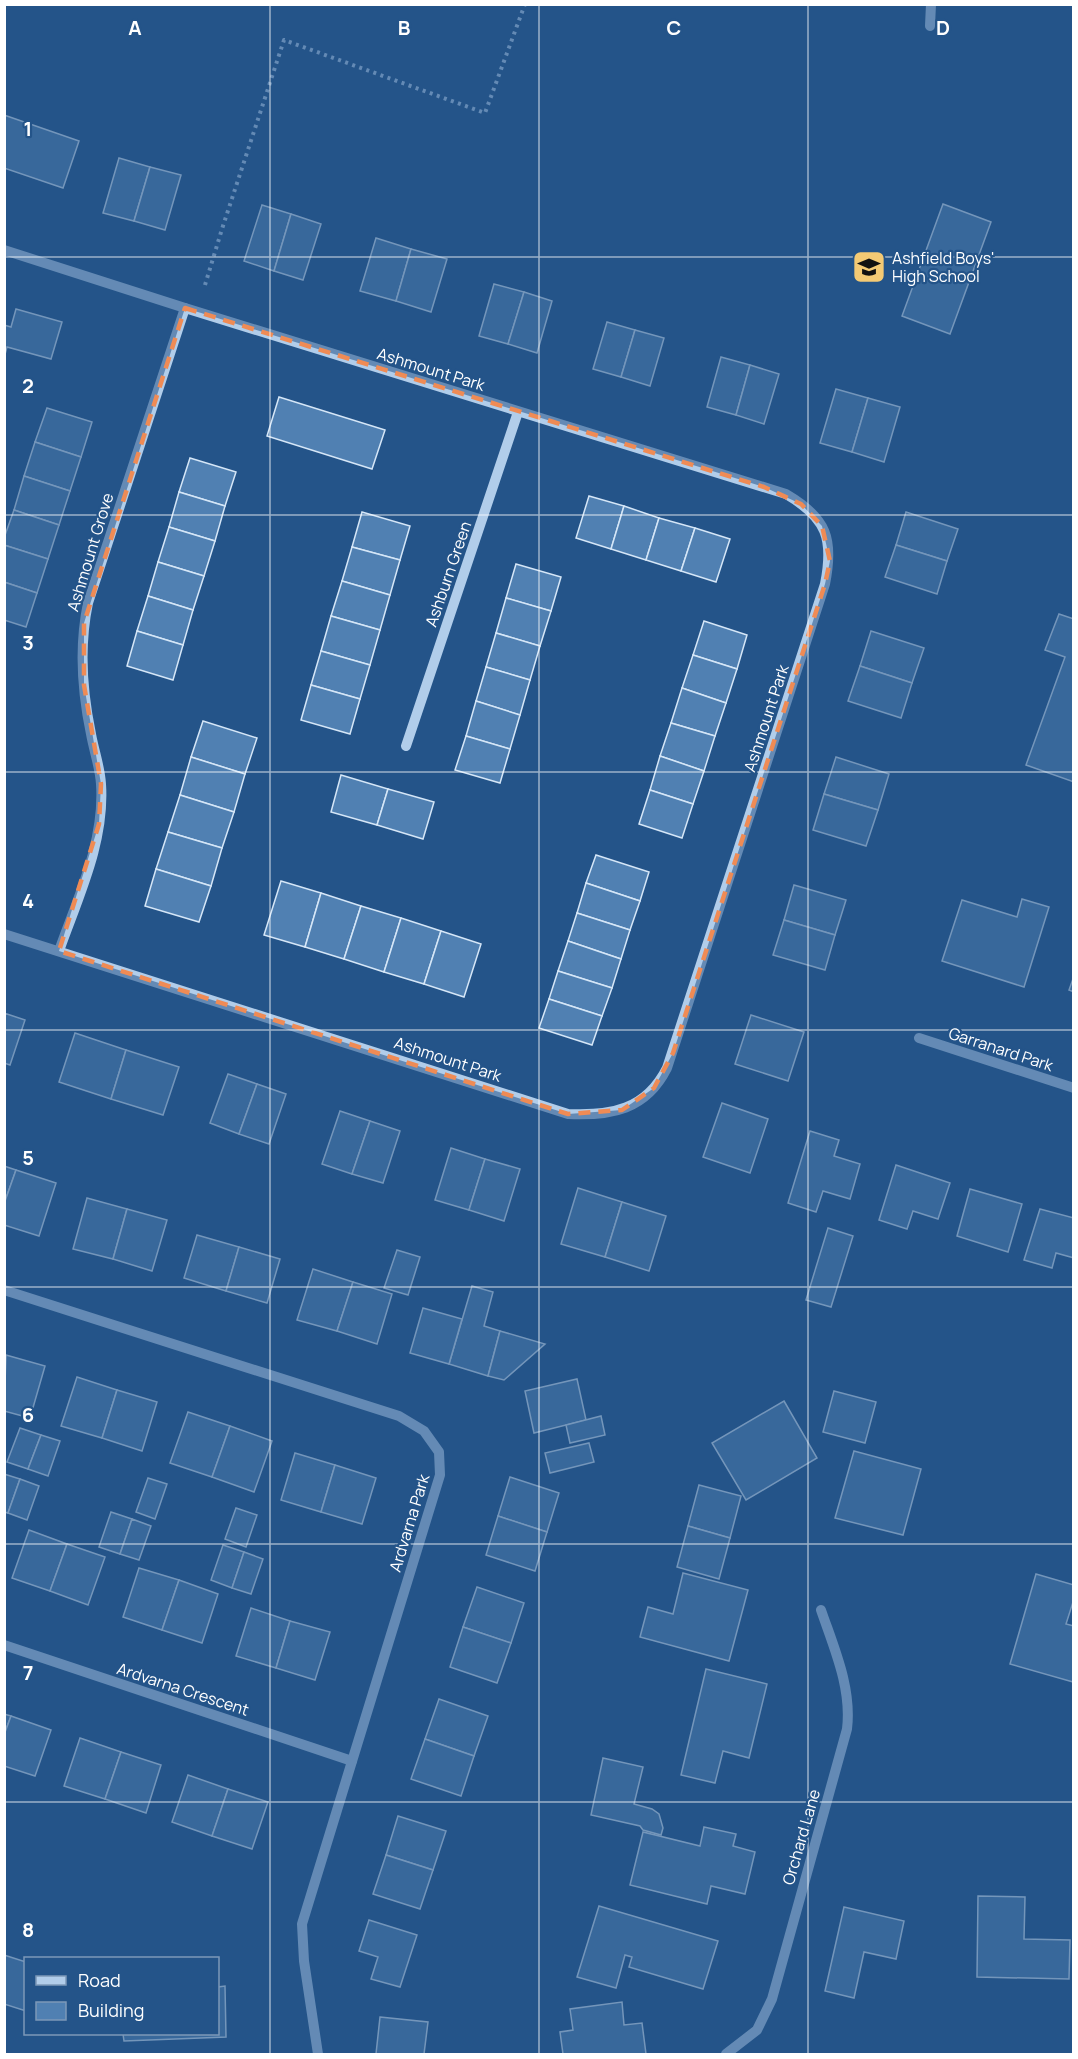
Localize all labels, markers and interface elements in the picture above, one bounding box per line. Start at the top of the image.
text: A [128,14,142,41]
text: B [398,14,411,41]
text: C [667,14,681,41]
text: D [936,14,950,41]
text: 1 [24,115,32,142]
place label: Ashfield Boys' High School [892,247,994,287]
school or university icon: Ashfield Boys' High School [851,249,887,285]
street label: Ashmount Park [374,342,489,396]
text: 2 [22,372,34,399]
street label: Ashmount Grove [62,490,118,614]
street label: Ashburn Green [420,518,476,630]
text: 3 [22,629,34,656]
street label: Ashmount Park [738,661,794,774]
text: 4 [22,887,34,914]
street label: Garranard Park [946,1022,1057,1077]
street label: Ashmount Park [392,1031,505,1087]
text: 5 [22,1144,34,1171]
text: 6 [22,1401,34,1428]
street label: Ardvarna Park [384,1470,435,1575]
street label: Ardvarna Crescent [114,1657,252,1721]
text: 7 [23,1659,33,1686]
street label: Orchard Lane [777,1787,825,1887]
text: 8 [22,1916,34,1943]
legend [24,1957,219,2035]
text: Road [78,1968,121,1992]
text: Building [78,1998,144,2022]

